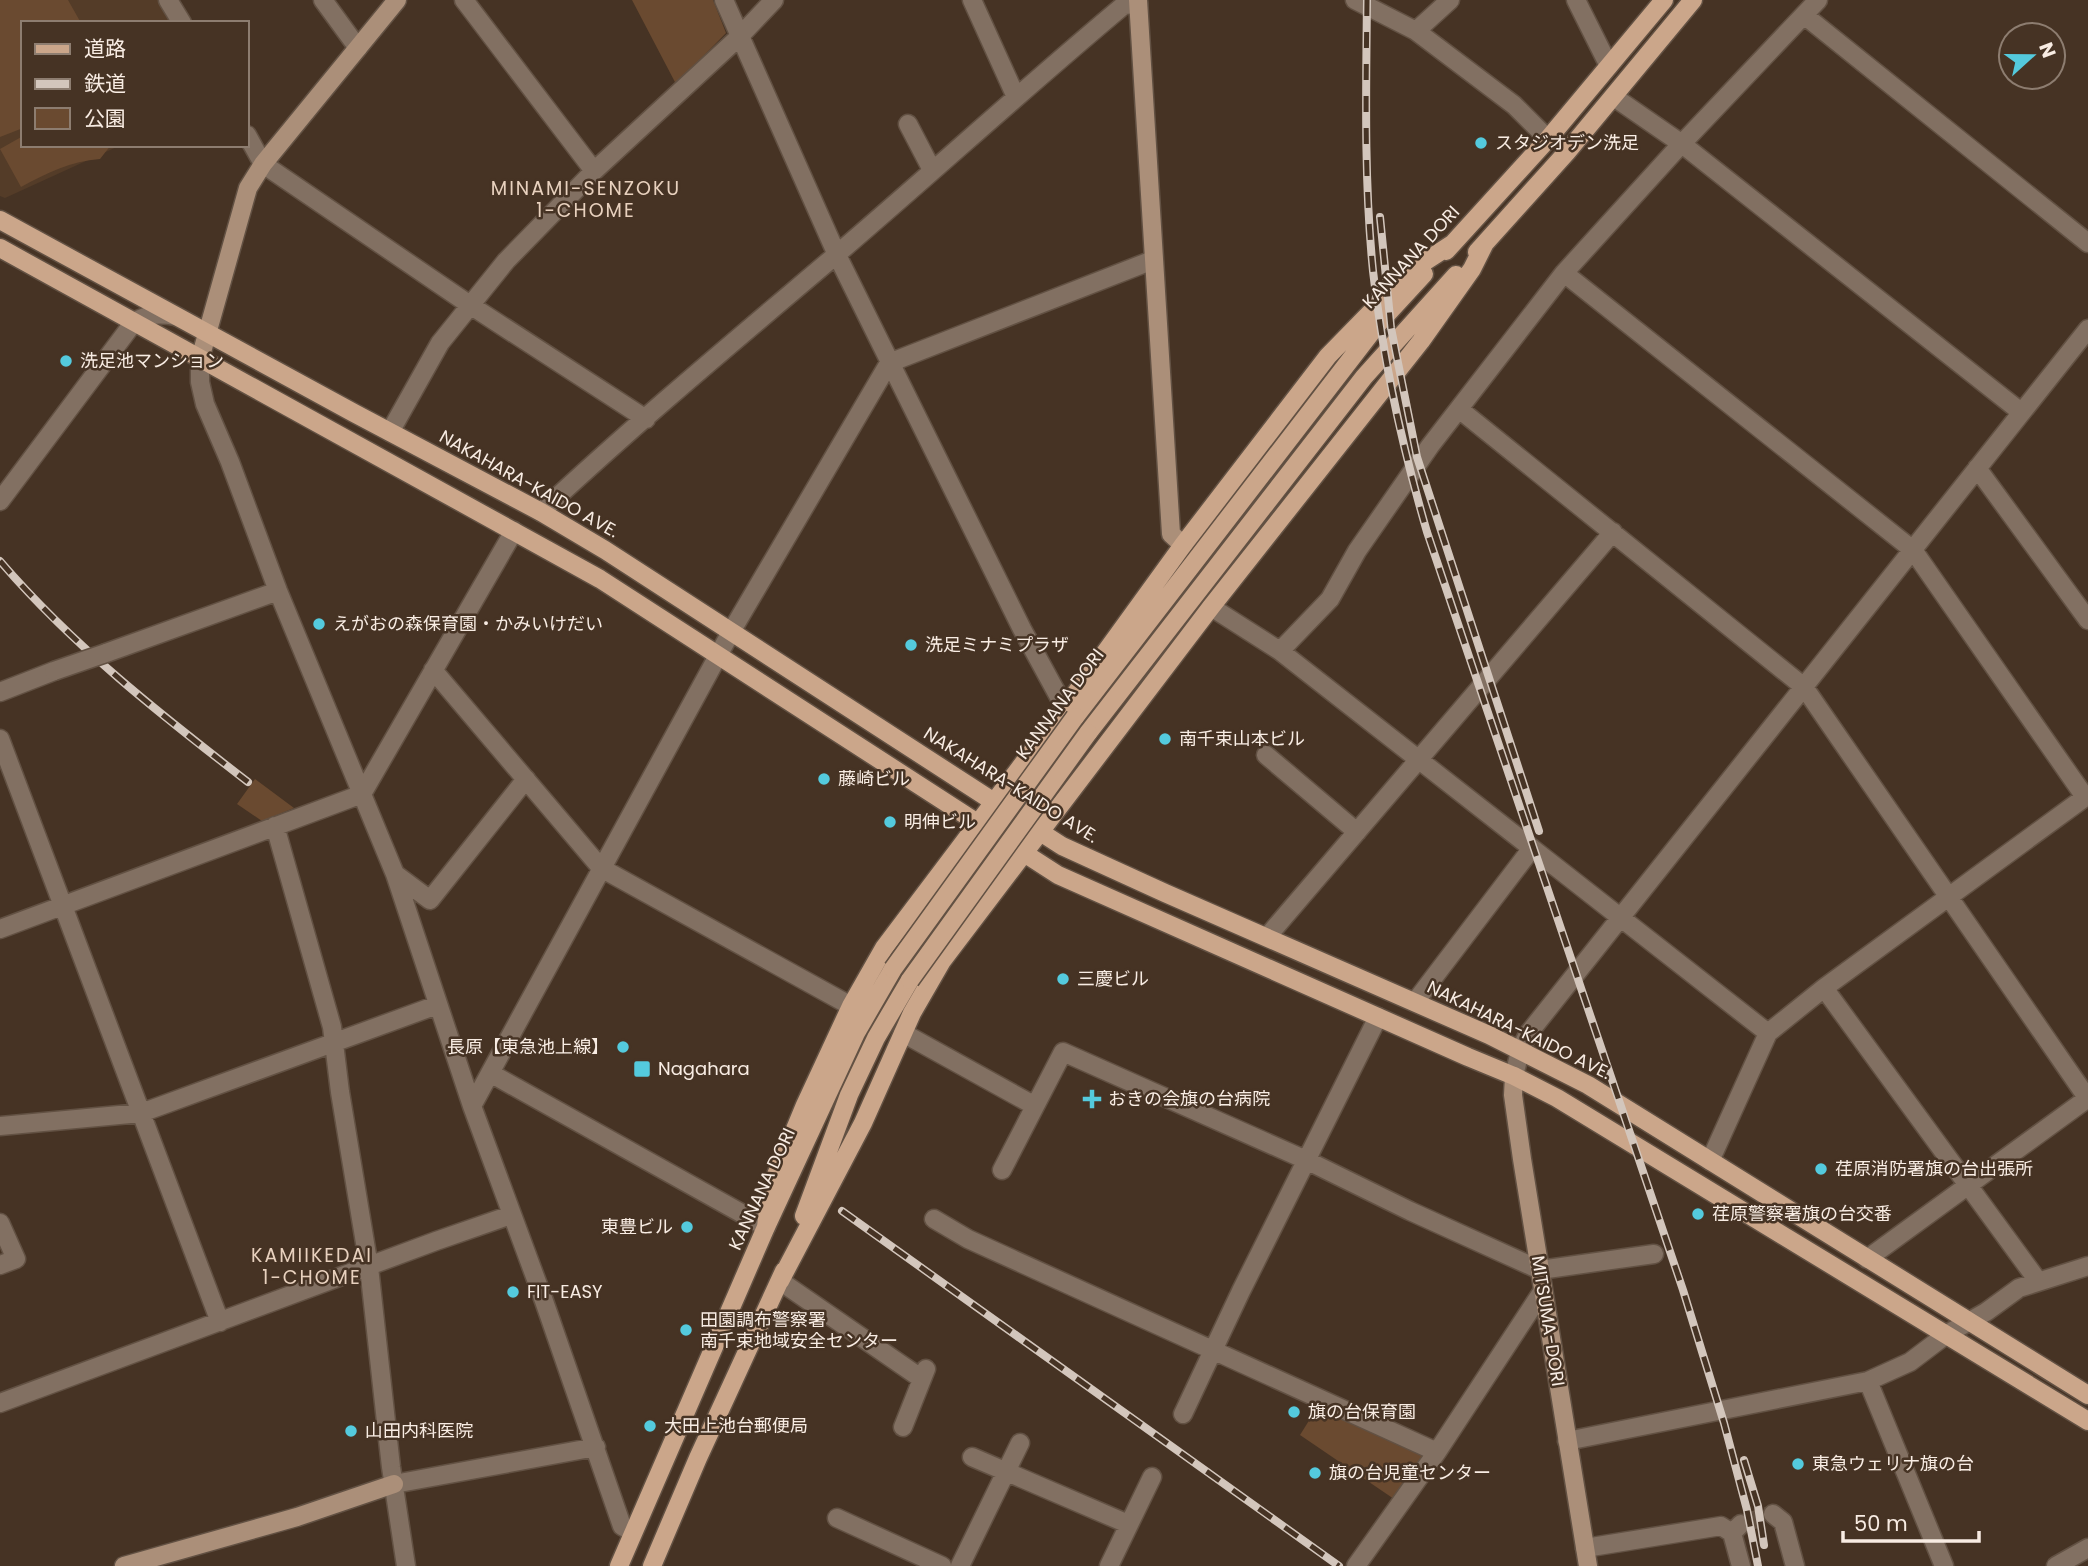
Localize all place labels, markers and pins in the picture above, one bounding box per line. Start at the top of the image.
place label: スタジオデン洗足 [1495,130,1639,155]
marker: スタジオデン洗足 [1473,135,1489,151]
place label: 洗足池マンション [80,348,224,373]
marker: 洗足池マンション [58,353,74,369]
place label: えがおの森保育園・かみいけだい [333,611,603,636]
marker: えがおの森保育園・かみいけだい [311,616,327,632]
place label: 洗足ミナミプラザ [925,632,1069,657]
marker: 洗足ミナミプラザ [903,637,919,653]
place label: 南千束山本ビル [1179,726,1305,751]
marker: 南千束山本ビル [1157,731,1173,747]
place label: 藤崎ビル [838,766,910,791]
marker: 藤崎ビル [816,771,832,787]
place label: 明伸ビル [904,809,976,834]
marker: 明伸ビル [882,814,898,830]
place label: 三慶ビル [1077,966,1149,991]
marker: 三慶ビル [1055,971,1071,987]
place label: 長原【東急池上線】 [447,1034,609,1059]
marker: 長原【東急池上線】 [615,1039,631,1055]
place label: Nagahara [658,1056,750,1081]
marker: Nagahara [632,1059,652,1079]
place label: おきの会旗の台病院 [1108,1086,1270,1111]
marker: おきの会旗の台病院 [1082,1089,1102,1109]
place label: 荏原消防署旗の台出張所 [1835,1156,2033,1181]
marker: 荏原消防署旗の台出張所 [1813,1161,1829,1177]
place label: 荏原警察署旗の台交番 [1712,1201,1892,1226]
marker: 荏原警察署旗の台交番 [1690,1206,1706,1222]
place label: 東豊ビル [601,1214,673,1239]
marker: 東豊ビル [679,1219,695,1235]
place label: FIT-EASY [527,1279,603,1304]
marker: FIT-EASY [505,1284,521,1300]
place label: 田園調布警察署 南千束地域安全センター [700,1307,898,1353]
marker: 田園調布警察署 南千束地域安全センター [678,1322,694,1338]
place label: 旗の台保育園 [1308,1399,1416,1424]
marker: 旗の台保育園 [1286,1404,1302,1420]
place label: 大田上池台郵便局 [664,1413,808,1438]
place label: 山田内科医院 [365,1418,473,1443]
marker: 大田上池台郵便局 [642,1418,658,1434]
marker: 山田内科医院 [343,1423,359,1439]
place label: 東急ウェリナ旗の台 [1812,1451,1974,1476]
marker: 東急ウェリナ旗の台 [1790,1456,1806,1472]
place label: 旗の台児童センター [1329,1460,1491,1485]
marker: 旗の台児童センター [1307,1465,1323,1481]

